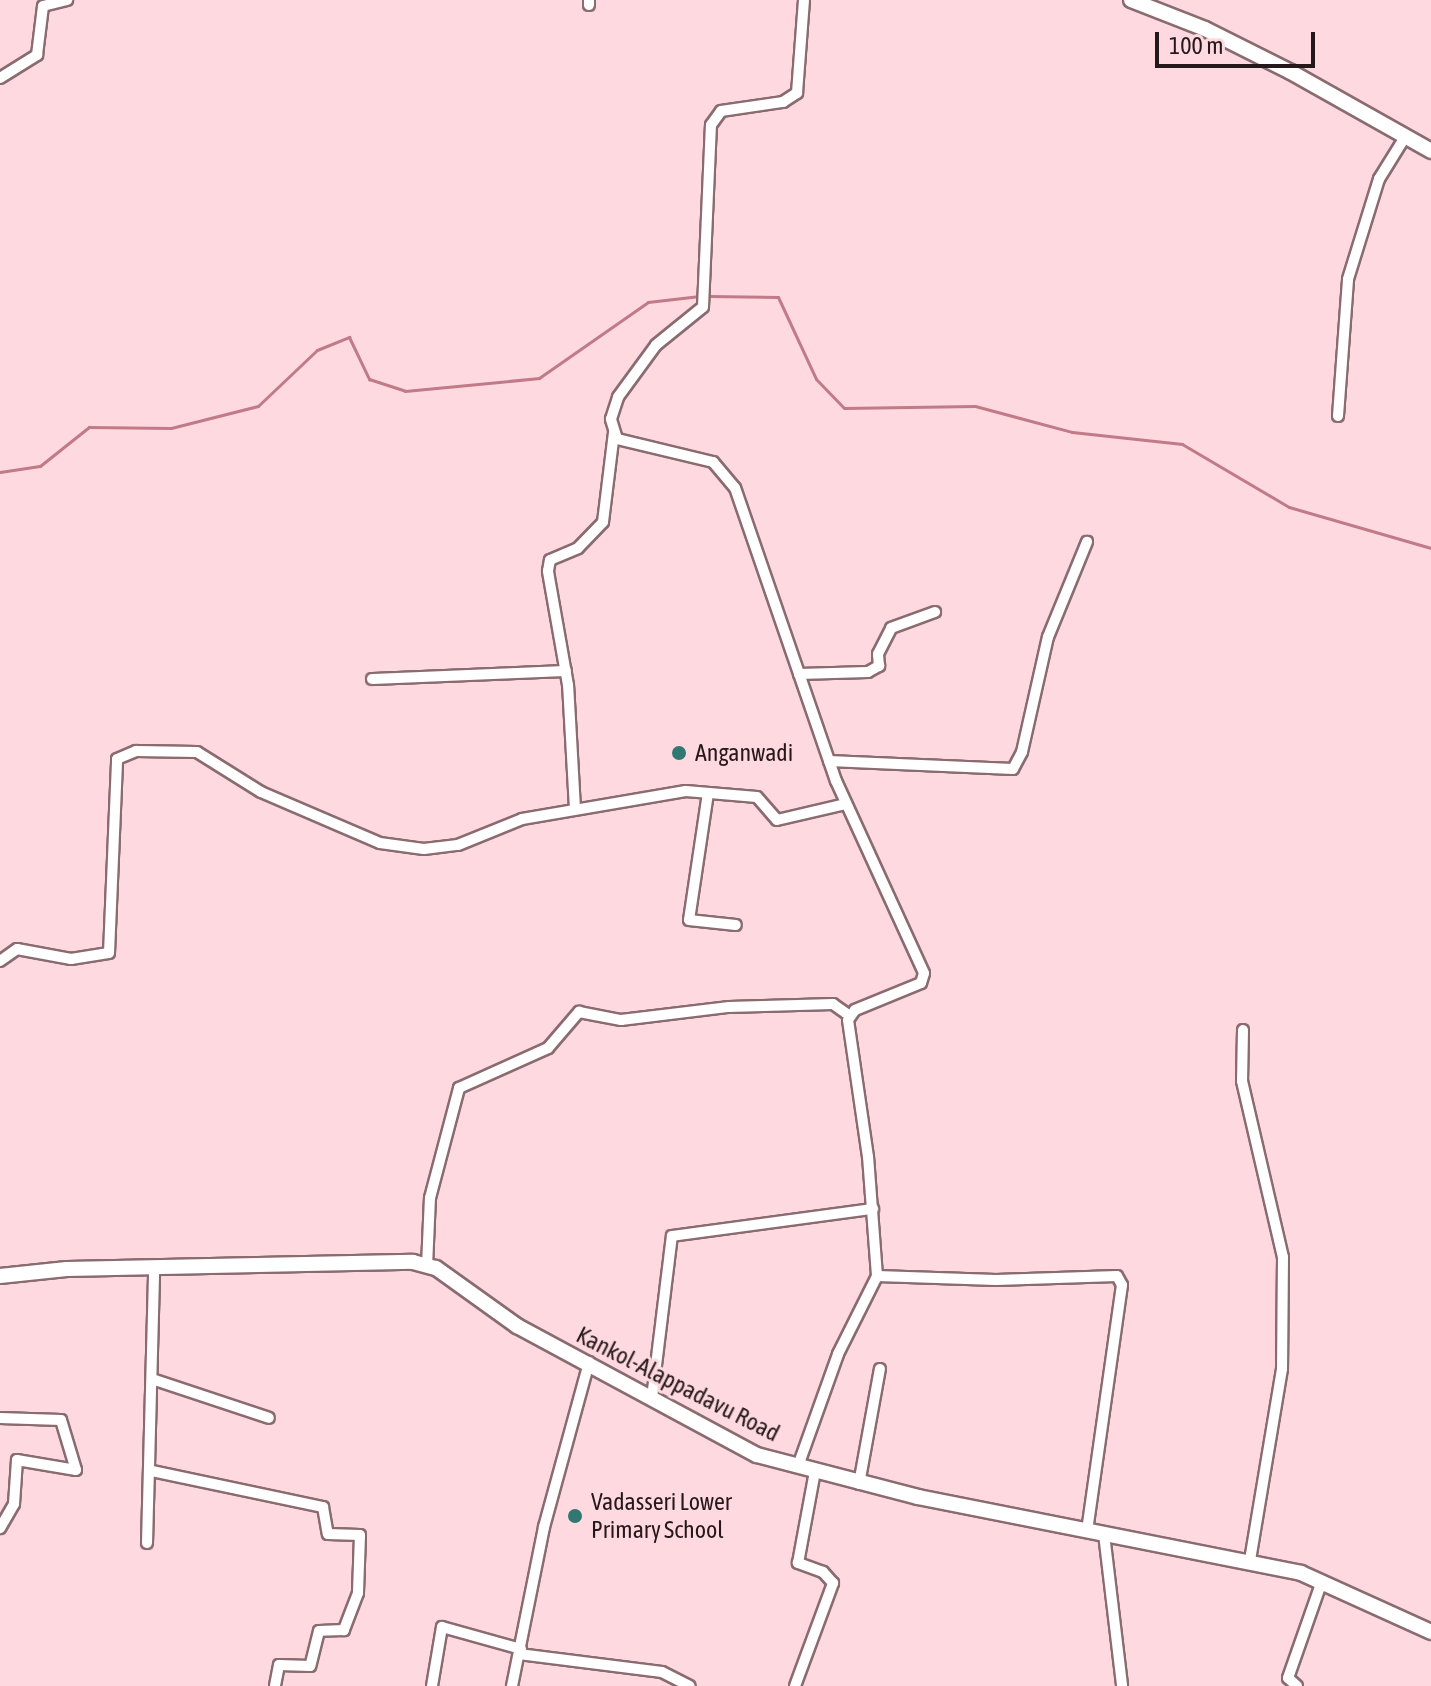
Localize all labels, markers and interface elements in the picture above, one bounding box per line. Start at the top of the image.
scale bar [1159,16,1319,66]
text: 100 m [1169,32,1223,59]
place label: Anganwadi [695,739,793,767]
marker: Anganwadi [670,744,688,762]
street label: Kankol-Alappadavu Road [572,1320,784,1448]
place label: Vadasseri Lower Primary School [591,1488,732,1544]
marker: Vadasseri Lower Primary School [566,1507,584,1525]

